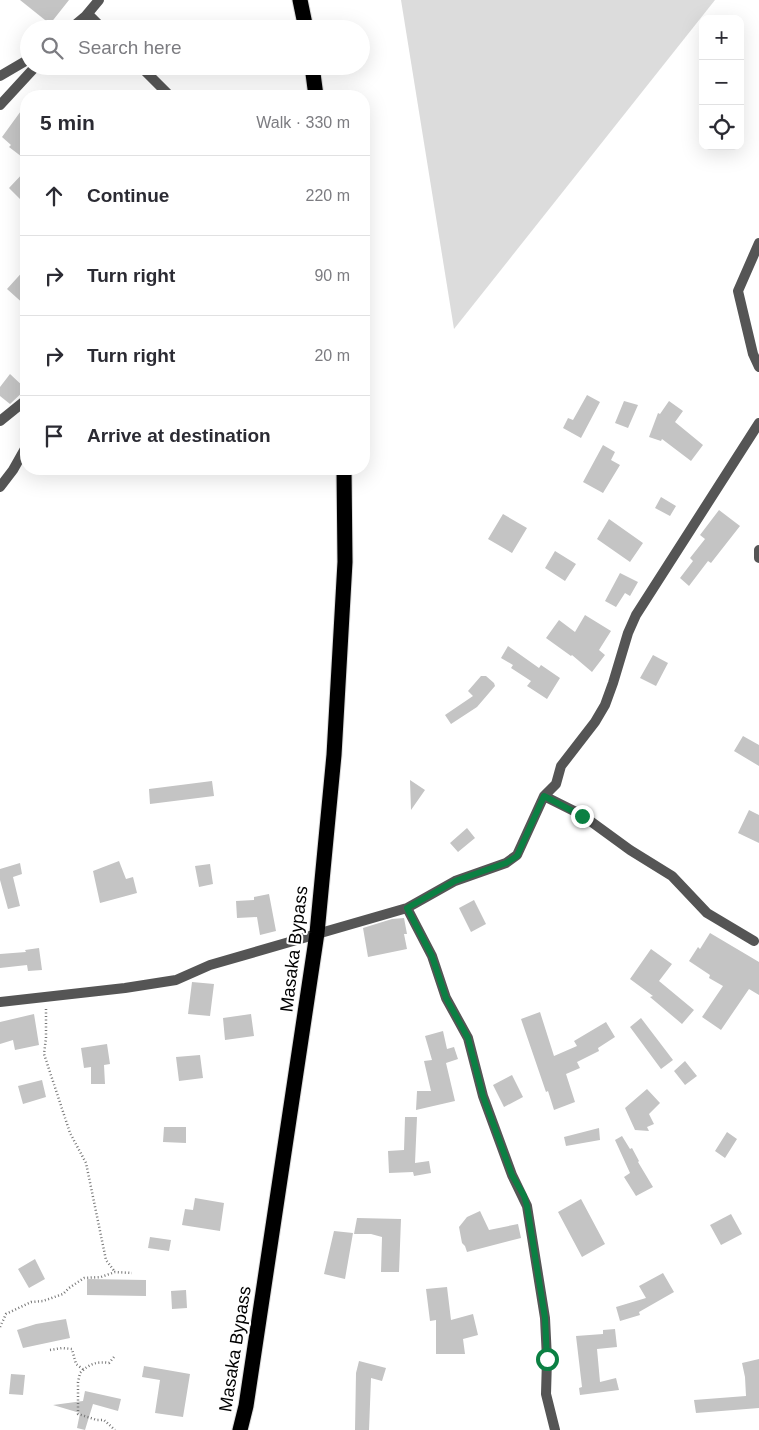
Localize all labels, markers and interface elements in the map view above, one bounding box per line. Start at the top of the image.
map controls [699,15,744,150]
button: + [699,15,744,60]
search box [20,20,370,75]
icon: search [38,34,66,62]
text: Search here [78,37,182,58]
button: − [699,60,744,105]
button: locate [699,105,744,150]
text: 5 min [40,111,95,134]
text: Walk · 330 m [256,114,350,131]
icon: ahead [40,182,68,210]
text: Continue [87,185,169,206]
text: 220 m [306,187,350,204]
icon: right [40,262,68,290]
text: Turn right [87,265,175,286]
text: 90 m [314,267,350,284]
icon: right [40,342,68,370]
text: Turn right [87,345,175,366]
text: 20 m [314,347,350,364]
icon: arrive [40,422,68,450]
text: Arrive at destination [87,425,271,446]
route end [571,805,594,828]
street label: Masaka Bypass [276,885,312,1013]
street label: Masaka Bypass [215,1285,255,1413]
route start [536,1348,559,1371]

